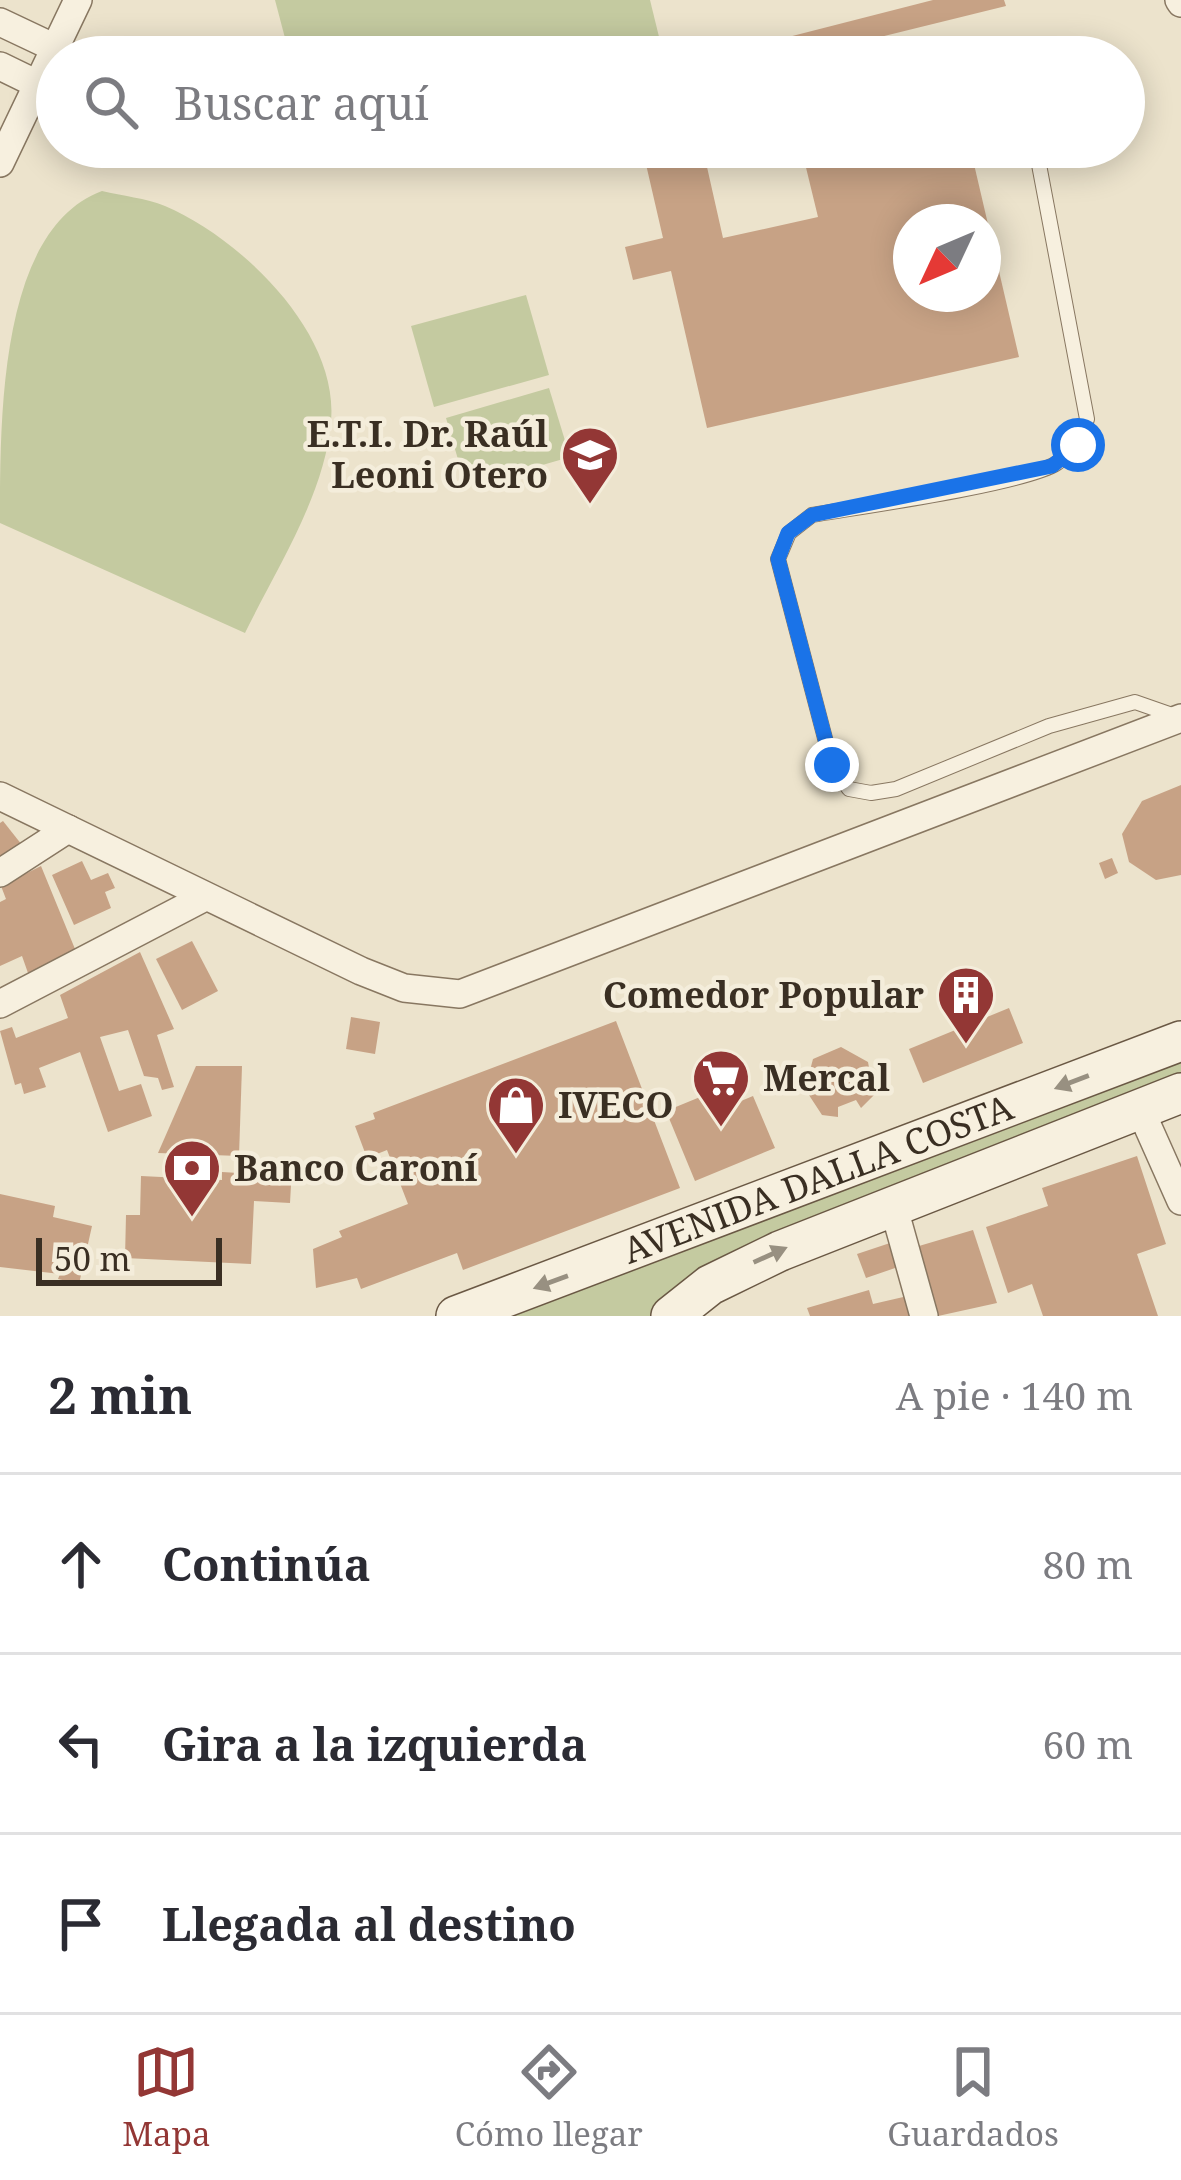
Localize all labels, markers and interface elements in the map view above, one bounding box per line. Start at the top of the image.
search box [36,36,1145,168]
icon: search [78,69,144,135]
text: Buscar aquí [174,72,429,133]
north arrow [893,204,1001,312]
place label: E.T.I. Dr. Raúl Leoni Otero [307,409,548,499]
route start [1051,418,1105,472]
school or university icon: E.T.I. Dr. Raúl Leoni Otero [559,424,621,506]
route end [805,738,859,792]
building icon: Comedor Popular [935,964,997,1046]
place label: Comedor Popular [603,970,924,1019]
supermarket icon: Mercal [690,1047,752,1129]
place label: Mercal [763,1053,890,1102]
shop icon: IVECO [485,1074,547,1156]
one-way arrow [1053,1074,1089,1092]
place label: IVECO [558,1080,674,1129]
street label: AVENIDA DALLA COSTA [616,1082,1020,1275]
bank icon: Banco Caroní [161,1137,223,1219]
place label: Banco Caroní [234,1143,478,1192]
scale bar [36,1232,222,1285]
text: 50 m [54,1236,131,1281]
one-way arrow [753,1245,788,1265]
one-way arrow [533,1274,569,1293]
text: 2 min [48,1359,192,1429]
text: A pie · 140 m [896,1368,1133,1421]
icon: ahead [48,1531,114,1597]
text: Continúa [162,1533,371,1594]
text: 80 m [1042,1537,1133,1590]
icon: left [48,1711,114,1777]
text: Gira a la izquierda [162,1713,587,1774]
text: 60 m [1042,1717,1133,1770]
icon: arrive [48,1891,114,1957]
text: Llegada al destino [162,1893,576,1954]
tab: Mapa [122,2039,211,2156]
tab: Cómo llegar [455,2039,643,2156]
tab: Guardados [887,2039,1059,2156]

